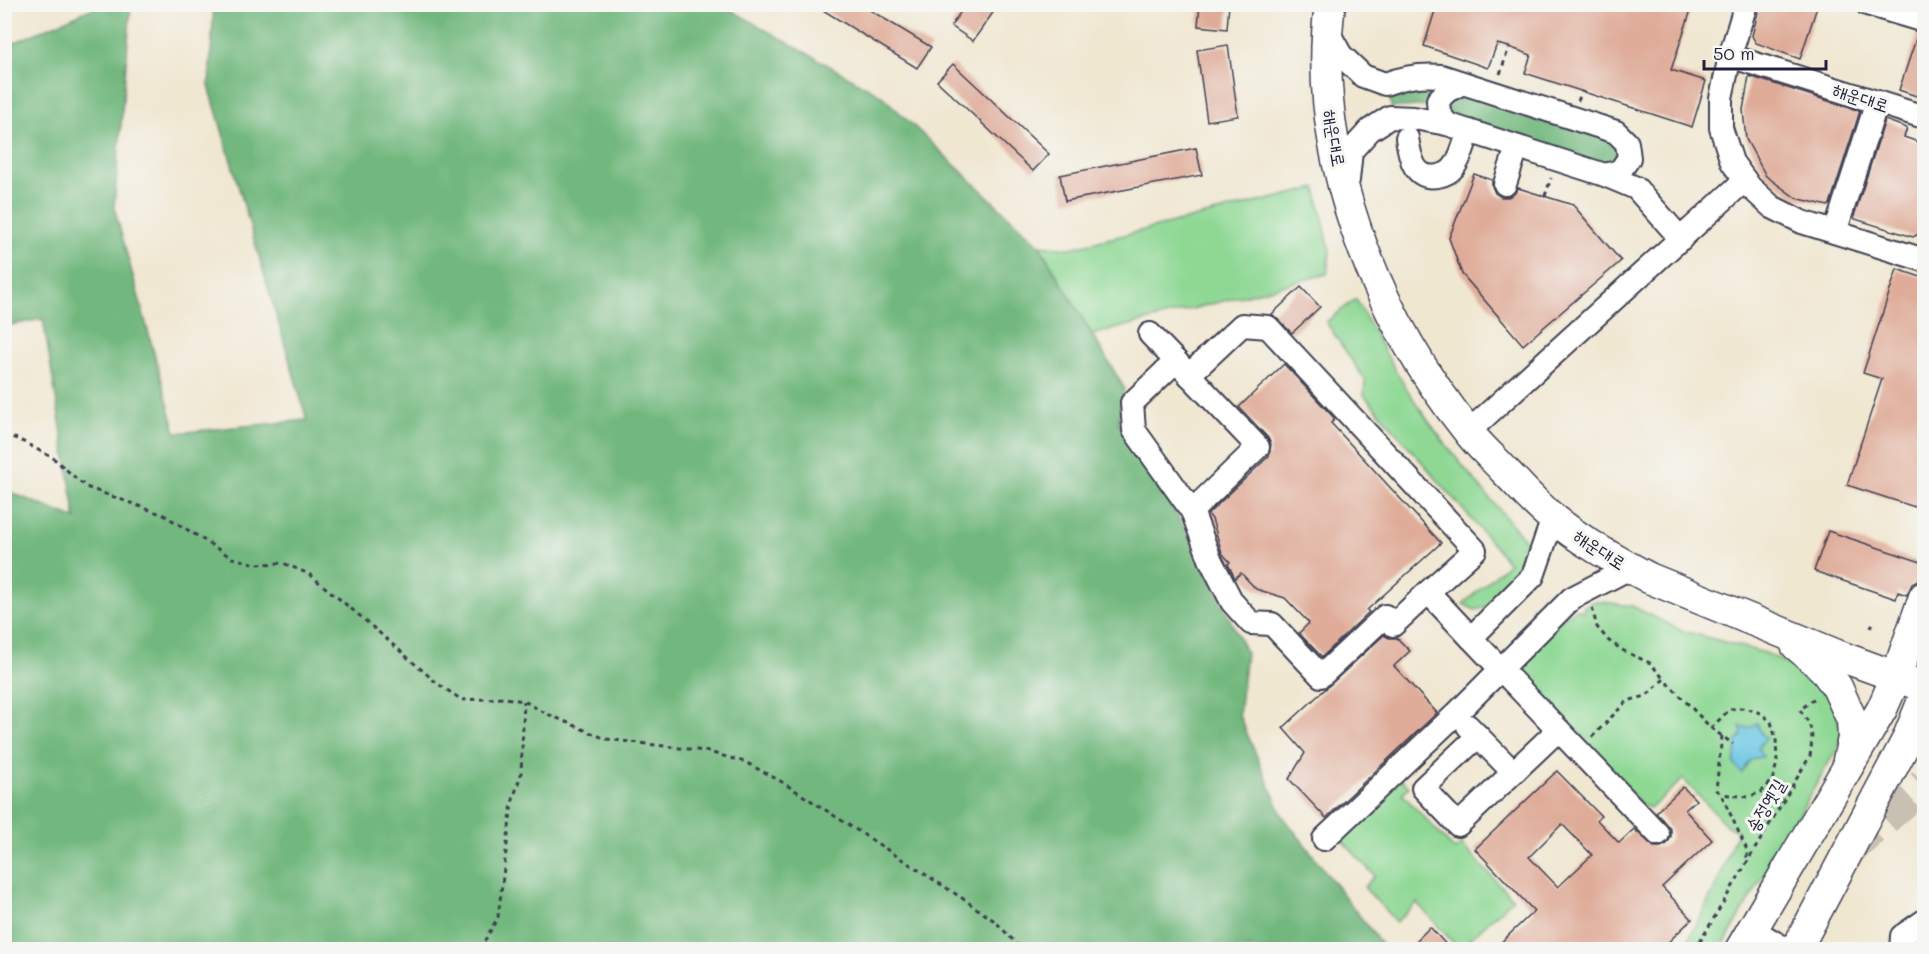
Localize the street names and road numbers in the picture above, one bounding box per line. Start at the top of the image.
street label: 해운대로 [1830,77,1892,117]
street label: 해운대로 [1318,107,1352,169]
street label: 해운대로 [1569,523,1631,575]
street label: 송정옛길 [1740,774,1790,836]

